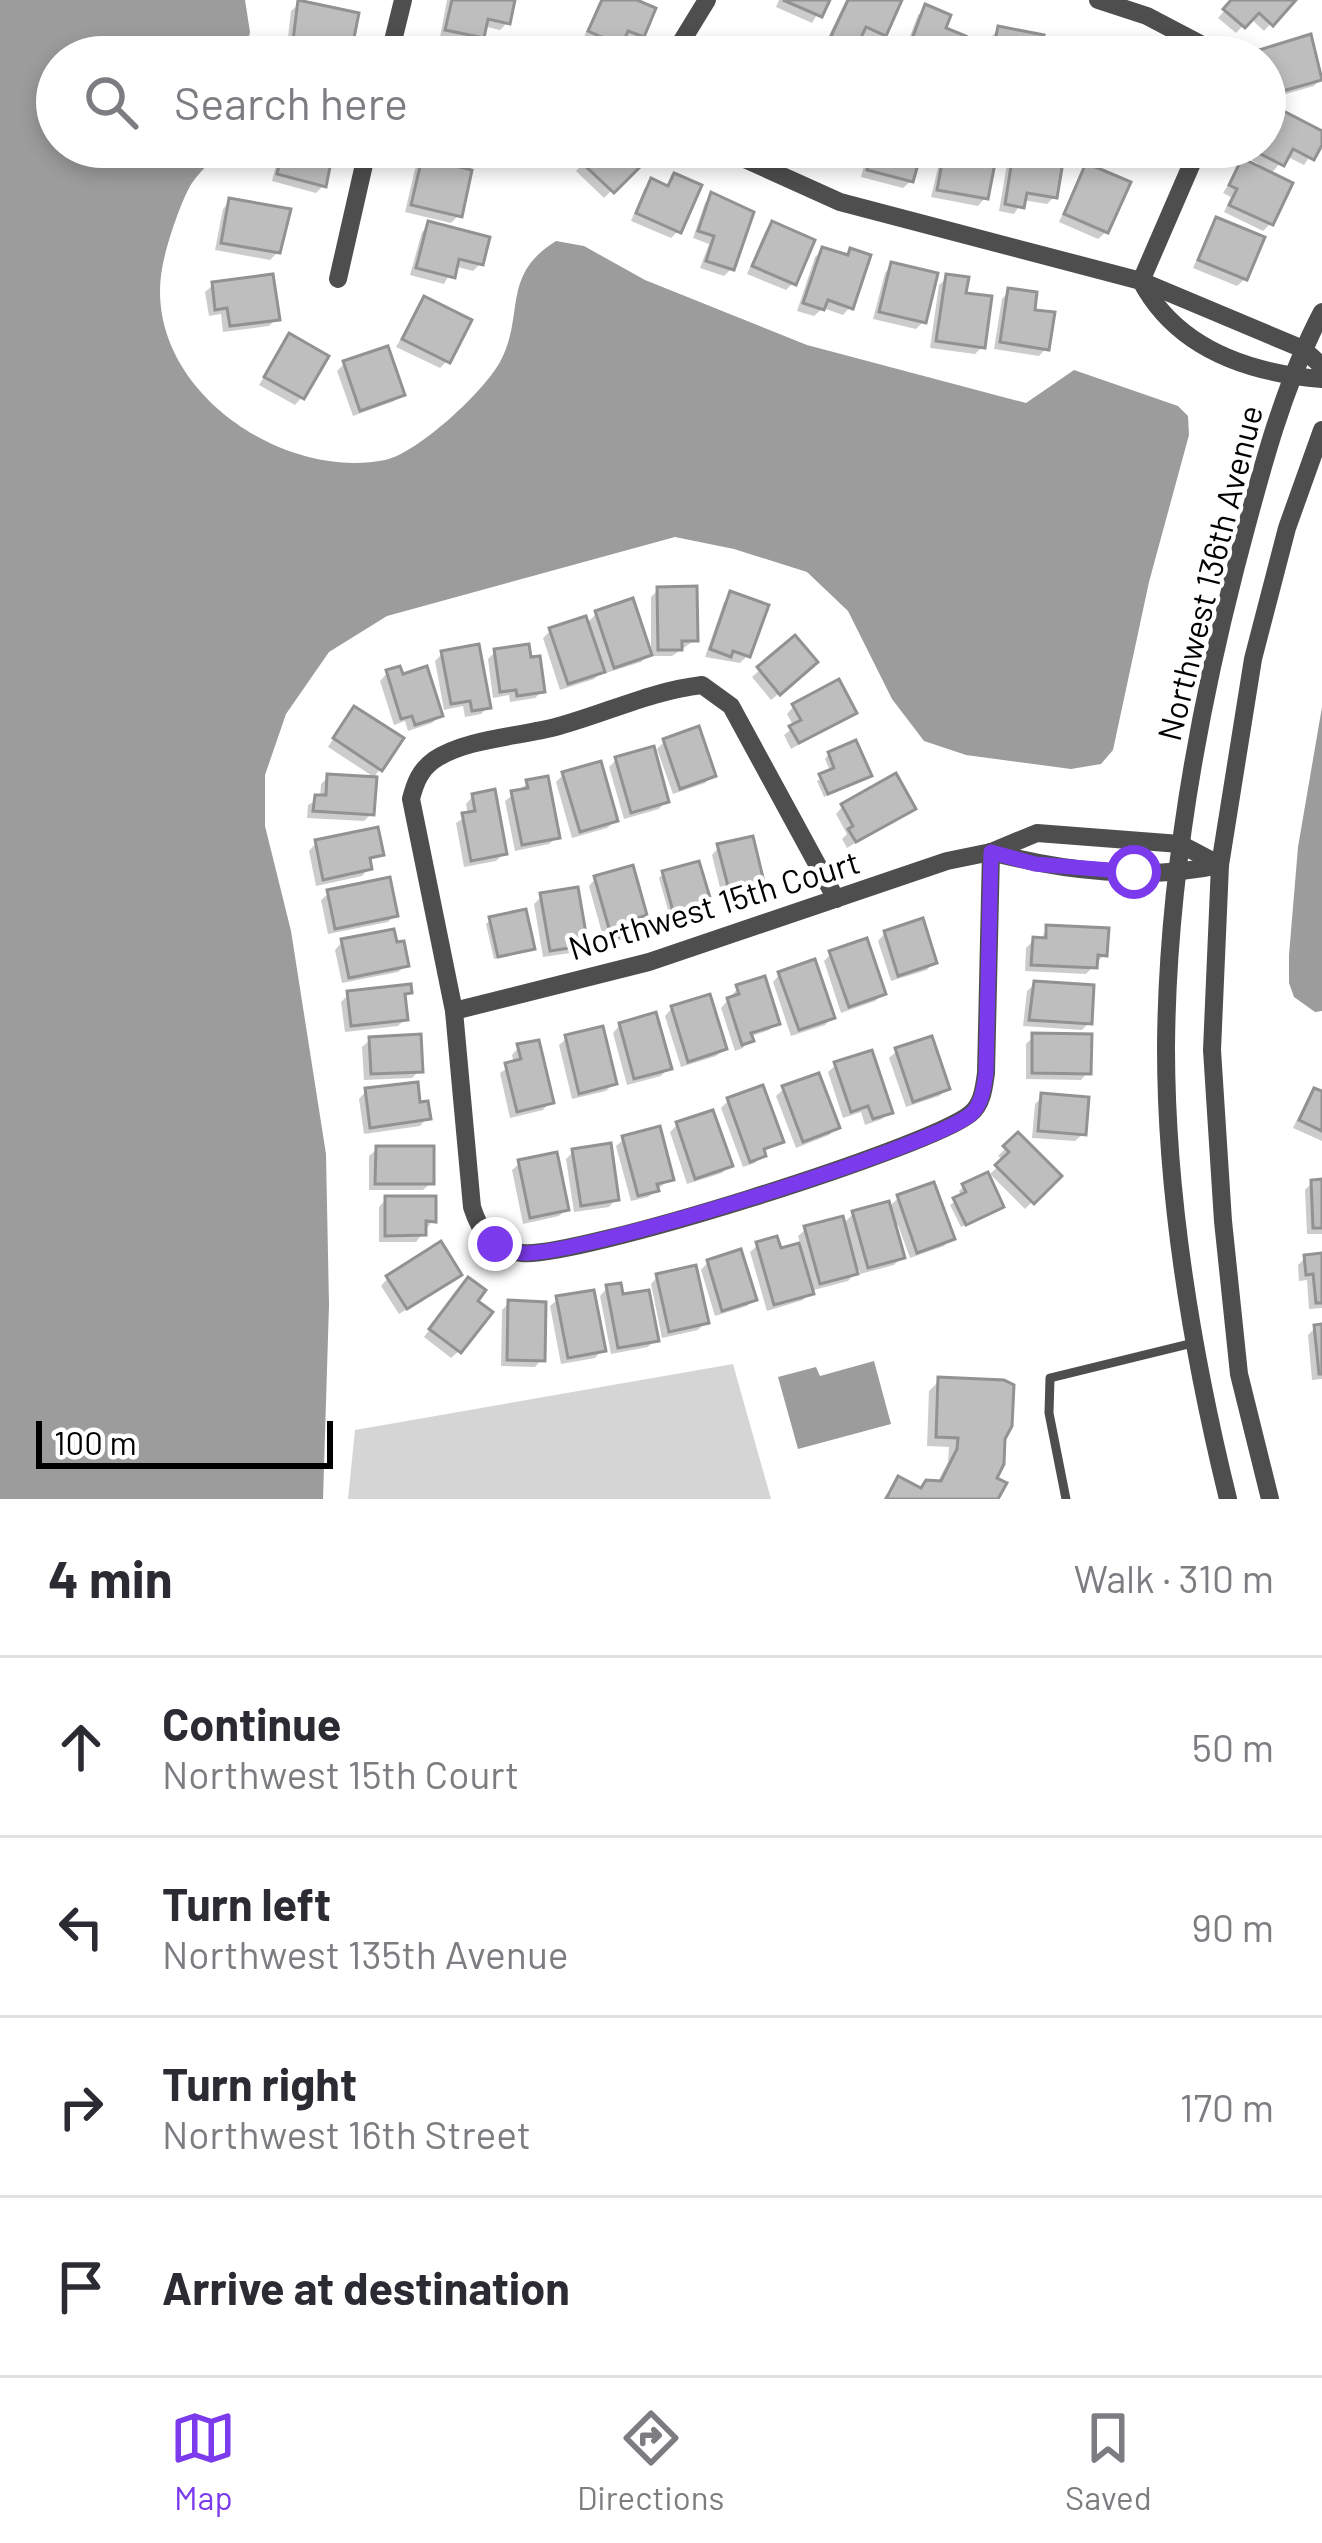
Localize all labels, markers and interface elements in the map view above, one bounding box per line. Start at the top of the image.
search box [36,36,1286,168]
icon: search [78,69,144,135]
text: Search here [174,75,408,129]
street label: Northwest 136th Avenue [1148,401,1270,745]
street label: Northwest 15th Court [563,841,864,967]
route start [1107,845,1161,899]
route end [468,1217,522,1271]
scale bar [36,1415,333,1468]
text: 100 m [54,1422,137,1462]
text: 4 min [48,1547,173,1608]
text: Walk · 310 m [1074,1554,1274,1601]
text: Continue [162,1696,341,1750]
icon: ahead [48,1714,114,1780]
text: 50 m [1192,1723,1274,1770]
text: Northwest 15th Court [162,1750,519,1797]
text: Turn left [162,1876,331,1930]
icon: left [48,1894,114,1960]
text: 90 m [1192,1903,1274,1950]
text: Northwest 135th Avenue [162,1930,569,1977]
text: Turn right [162,2056,357,2110]
icon: right [48,2074,114,2140]
text: 170 m [1180,2083,1274,2130]
text: Northwest 16th Street [162,2110,531,2157]
icon: arrive [48,2254,114,2320]
text: Arrive at destination [162,2260,570,2314]
tab: Map [170,2405,236,2517]
tab: Directions [577,2405,724,2517]
tab: Saved [1065,2405,1152,2517]

